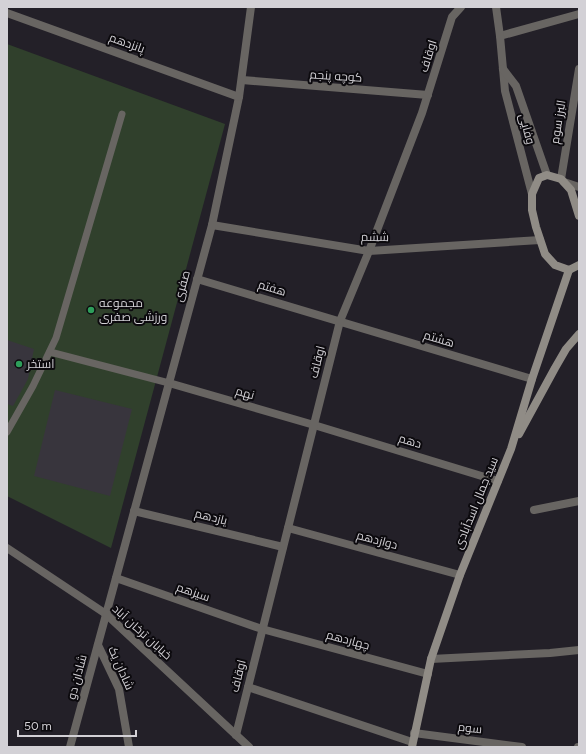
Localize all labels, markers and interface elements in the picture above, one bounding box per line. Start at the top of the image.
street label: پانزدهم [107,30,147,58]
street label: اوقاف [416,38,440,74]
street label: کوچه پنجم [309,67,363,87]
street label: البرز سوم [548,99,569,145]
street label: وفایی [516,112,538,146]
street label: ششم [361,230,389,245]
street label: صفری [171,269,193,303]
street label: هفتم [256,277,288,300]
place label: مجموعه ورزشی صفری [99,296,167,324]
marker: مجموعه ورزشی صفری [86,305,96,315]
street label: هشتم [422,328,456,351]
street label: اوقاف [306,344,328,380]
place label: استخر [26,357,55,371]
marker: استخر [14,359,24,369]
street label: نهم [234,384,256,403]
street label: دهم [397,431,423,452]
street label: سید جمال اسدآبادی [451,455,501,551]
street label: یازدهم [193,506,230,529]
street label: دوازدهم [355,528,399,553]
street label: سیزهم [174,580,212,605]
street label: خیابان ترخان آباد [109,602,175,662]
street label: چهاردهم [324,627,371,654]
street label: شادان یک [105,644,137,692]
street label: شادان دو [64,653,90,701]
street label: اوقاف [227,658,249,694]
scale bar [18,712,136,738]
text: 50 m [24,719,52,733]
street label: سوم [457,720,483,737]

